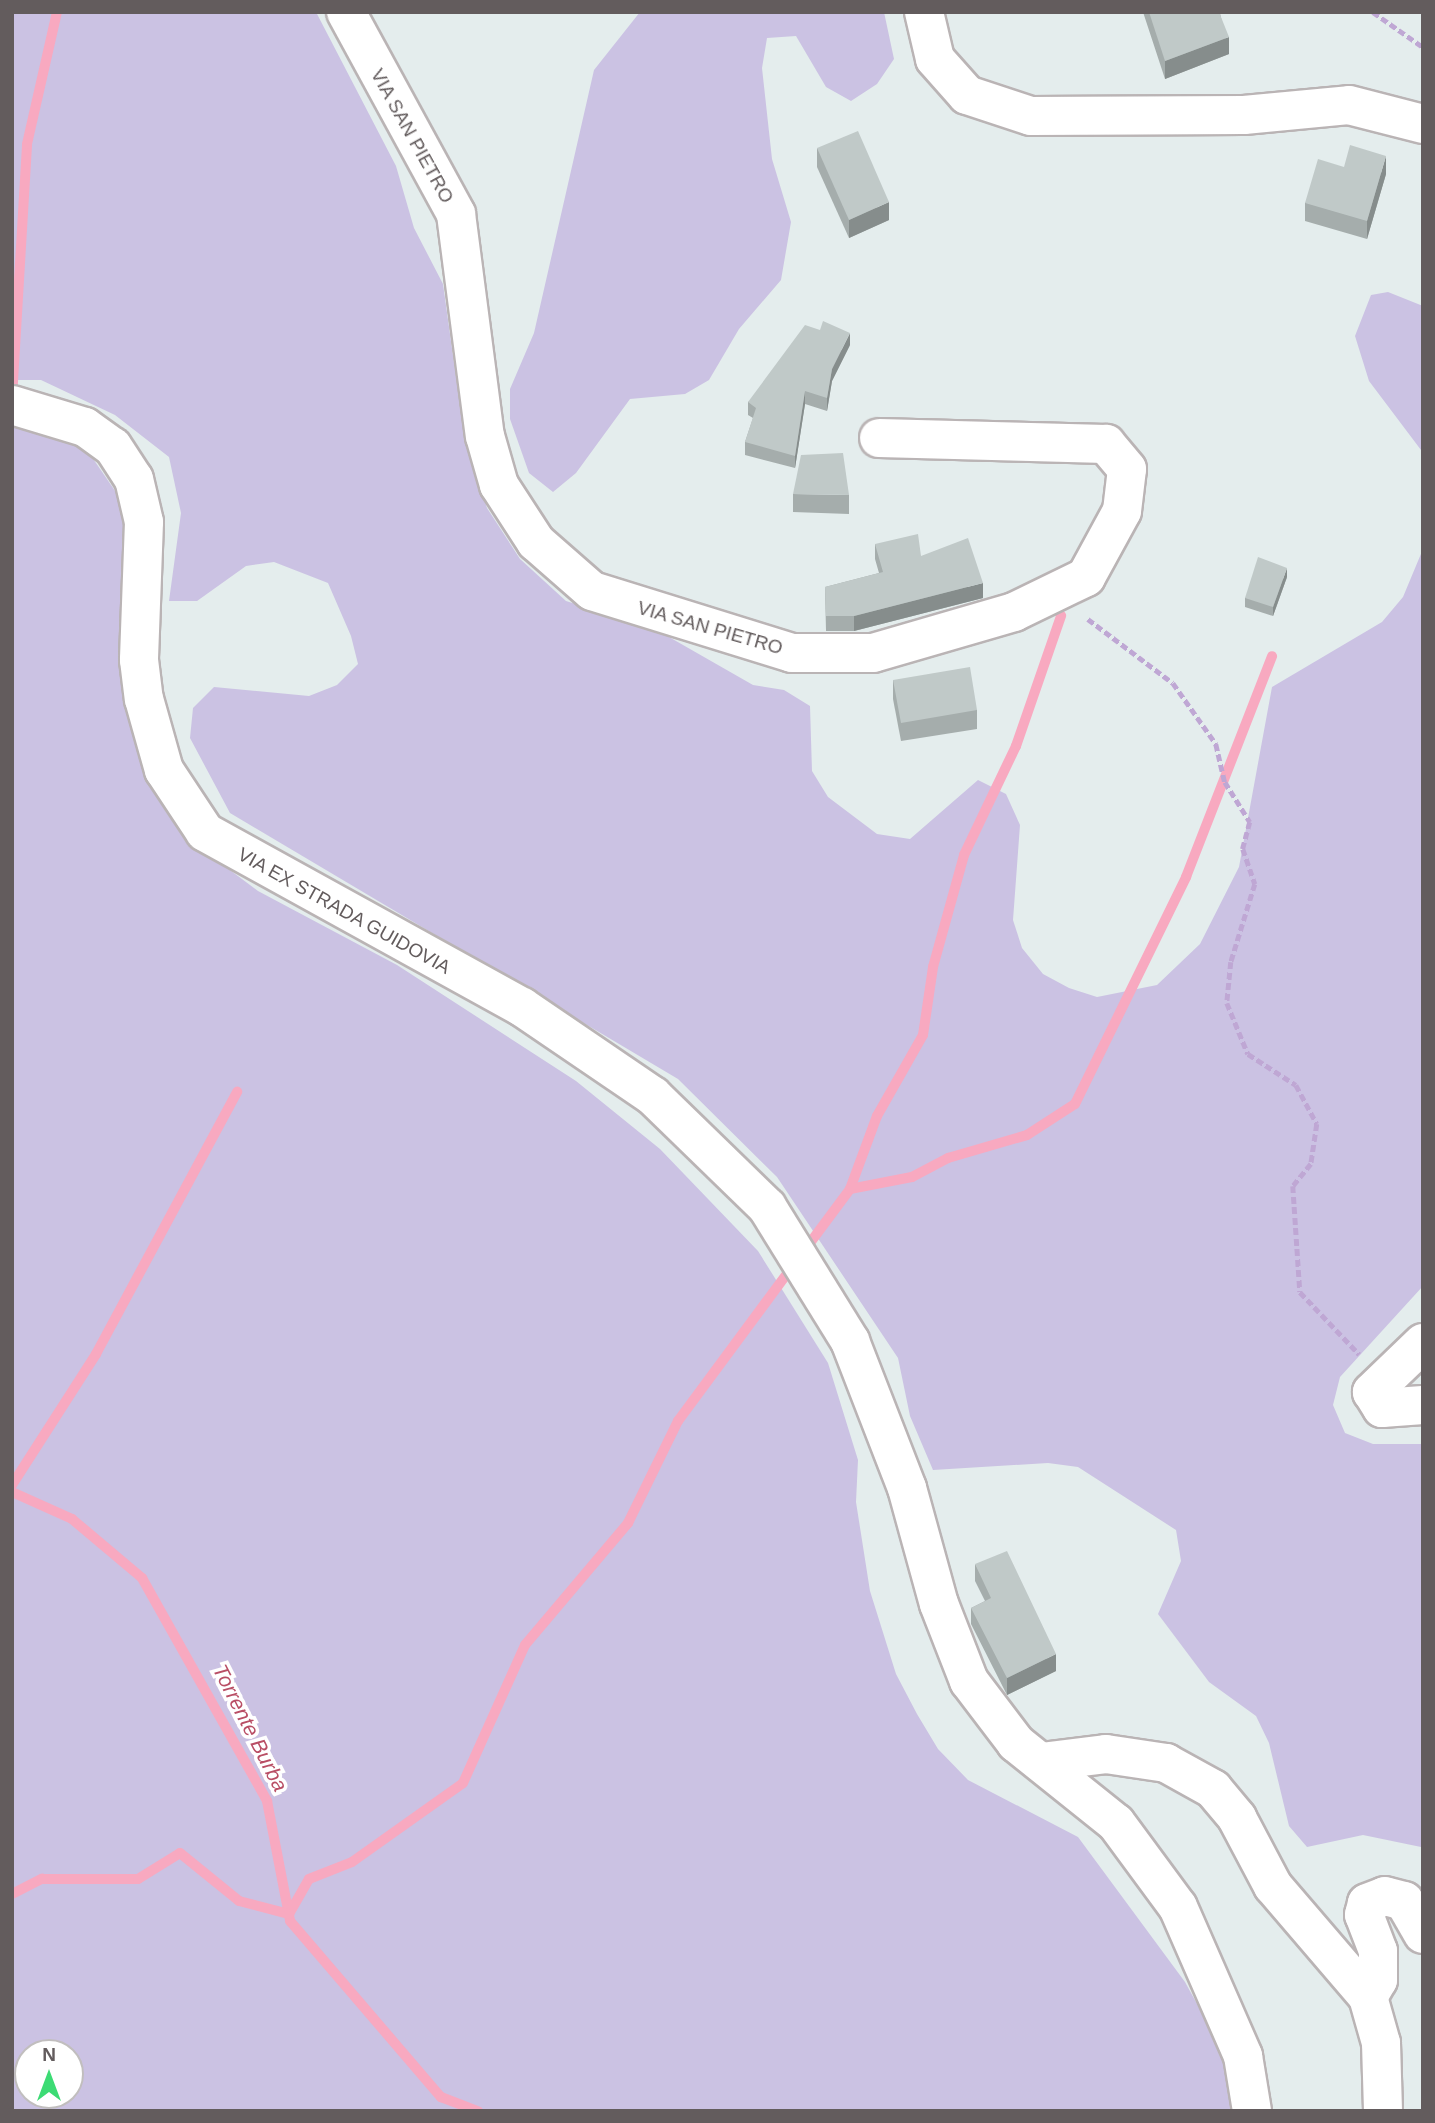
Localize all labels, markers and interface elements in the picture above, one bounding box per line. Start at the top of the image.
street label: VIA SAN PIETRO [365,64,459,208]
street label: VIA SAN PIETRO [634,596,786,660]
street label: VIA EX STRADA GUIDOVIA [233,842,455,980]
water label: Torrente Burba [207,1660,293,1796]
north arrow [14,2039,84,2109]
text: N [42,2044,56,2065]

